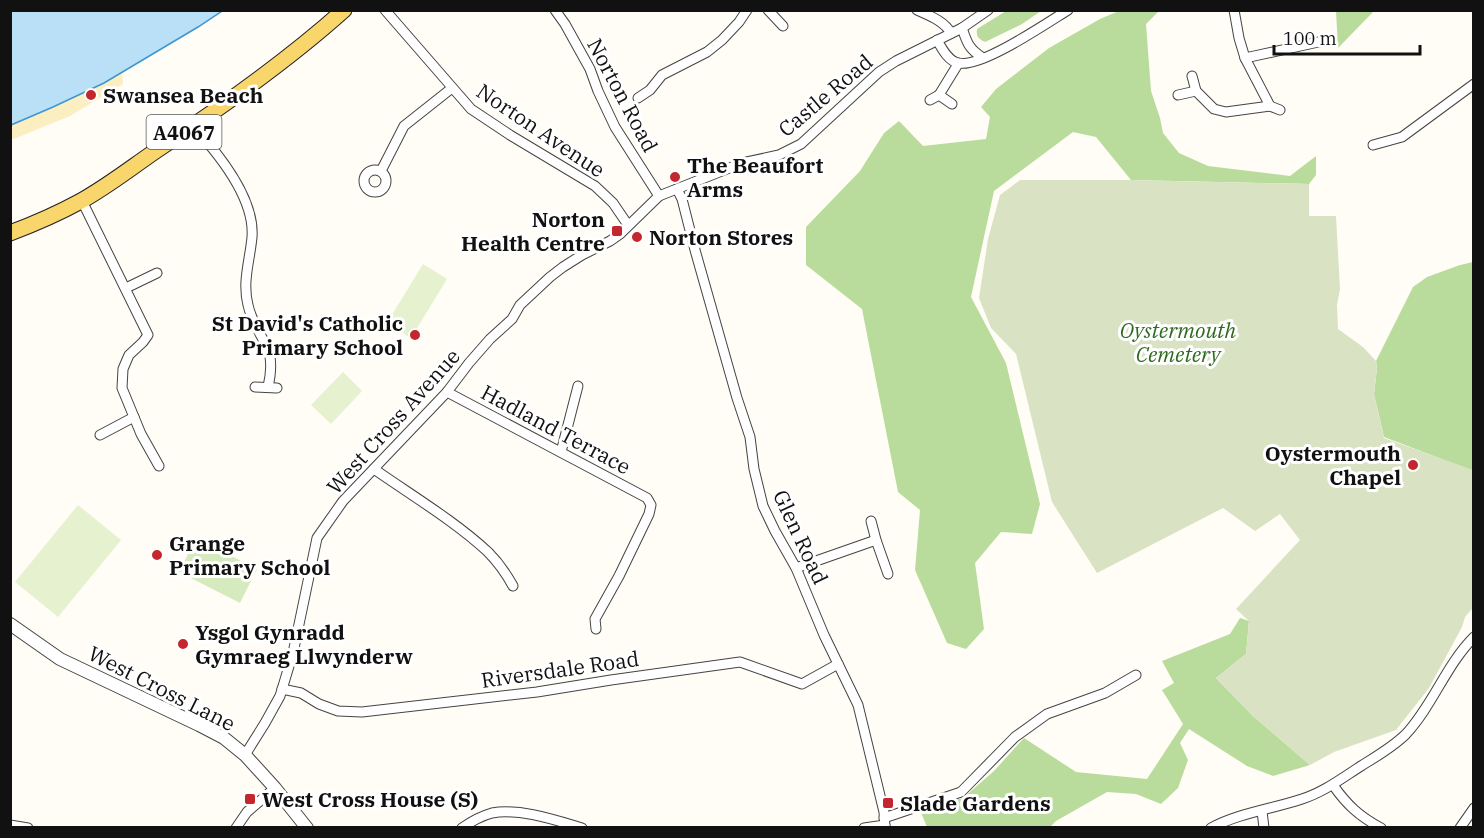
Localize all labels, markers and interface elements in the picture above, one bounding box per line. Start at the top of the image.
scale bar [1274,18,1420,56]
text: 100 m [1283,27,1337,50]
street label: Norton Road [581,33,665,157]
street label: Castle Road [772,47,878,143]
street label: Norton Avenue [471,77,611,183]
place label: Swansea Beach [103,81,264,109]
marker: Swansea Beach [84,88,98,102]
road number: A4067 [146,115,222,149]
place label: The Beaufort Arms [687,151,823,203]
marker: The Beaufort Arms [668,170,682,184]
place label: Norton Health Centre [461,205,605,257]
place label: Norton Stores [649,223,793,251]
marker: Norton Health Centre [610,224,624,238]
marker: Norton Stores [630,230,644,244]
place label: St David's Catholic Primary School [212,309,403,361]
park label: Oystermouth Cemetery [1120,316,1237,368]
marker: St David's Catholic Primary School [408,328,422,342]
street label: West Cross Avenue [320,342,466,500]
street label: Hadland Terrace [476,378,636,480]
place label: Oystermouth Chapel [1265,439,1401,491]
marker: Oystermouth Chapel [1406,458,1420,472]
street label: Glen Road [767,485,835,589]
place label: Grange Primary School [169,529,330,581]
marker: Grange Primary School [150,548,164,562]
place label: Ysgol Gynradd Gymraeg Llwynderw [195,618,413,670]
marker: Ysgol Gynradd Gymraeg Llwynderw [176,637,190,651]
street label: West Cross Lane [84,639,240,737]
street label: Riversdale Road [479,644,641,694]
place label: West Cross House (S) [262,785,478,813]
place label: Slade Gardens [900,789,1051,817]
marker: West Cross House (S) [243,792,257,806]
marker: Slade Gardens [881,796,895,810]

